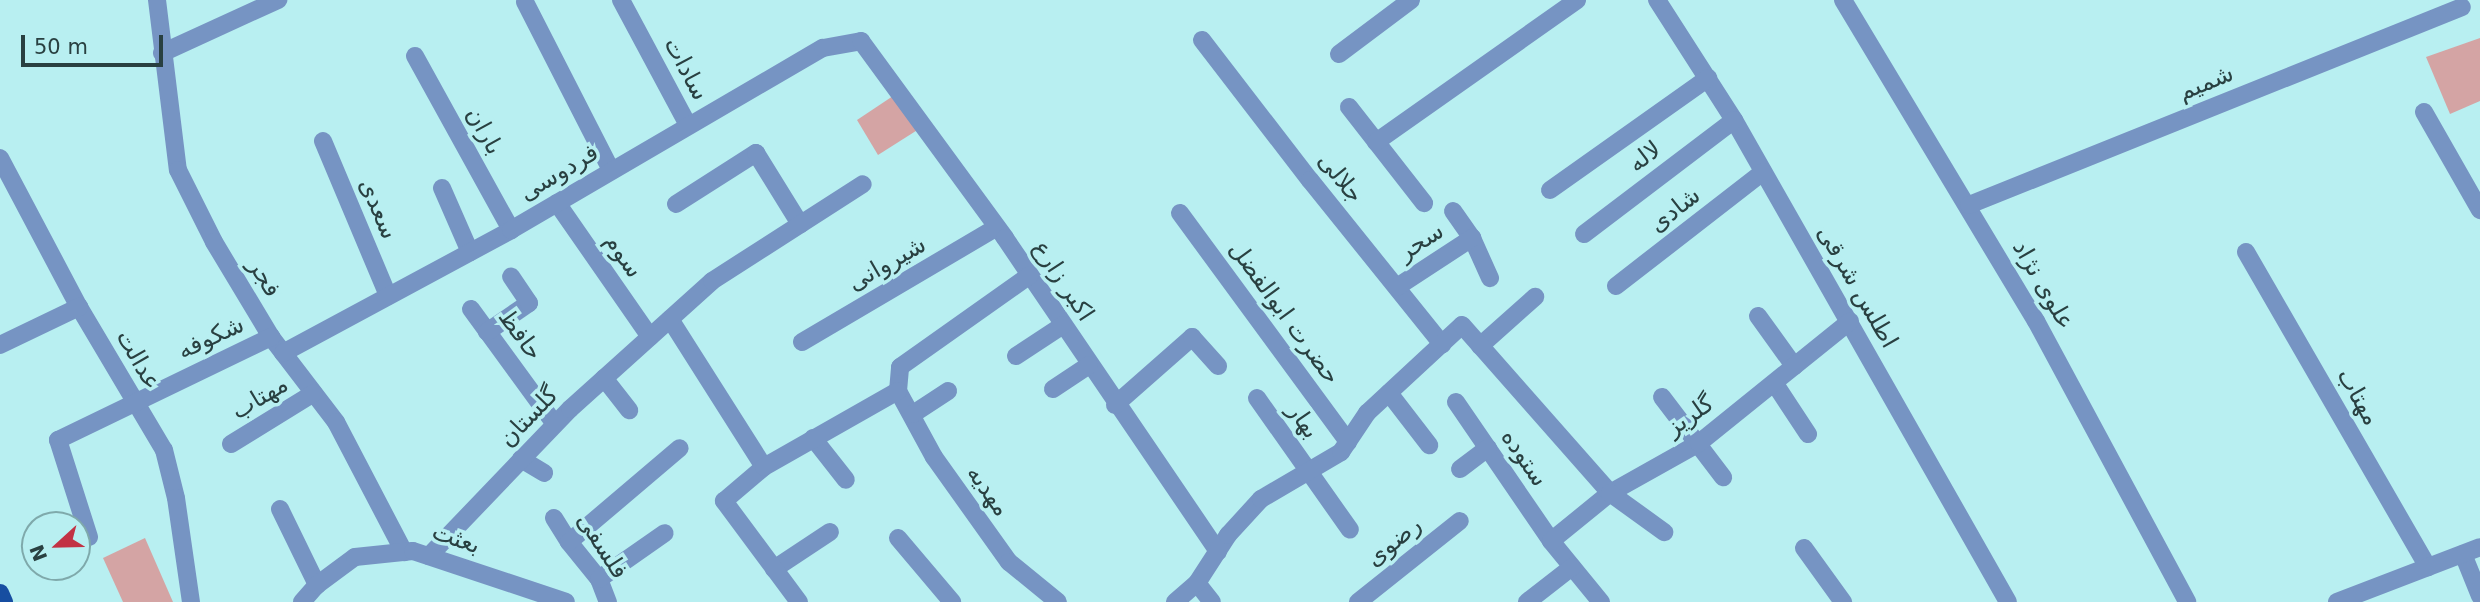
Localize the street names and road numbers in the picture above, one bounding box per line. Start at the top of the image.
street label: سادات [657,32,715,106]
street label: شمیم [2174,59,2238,107]
street label: باران [459,102,509,160]
street label: لاله [1623,135,1667,179]
street label: فردوسی [514,138,604,208]
street label: جلالی [1311,147,1369,209]
street label: سعدی [352,174,404,244]
street label: شادی [1644,181,1706,239]
street label: سحر [1393,217,1449,267]
street label: اطلس شرقی [1810,221,1904,353]
street label: سوم [598,228,648,284]
street label: شیروانی [843,230,931,298]
street label: اکبر زارع [1026,235,1100,327]
street label: علوی نژاد [2006,235,2080,335]
street label: حضرت ابوالفضل [1222,236,1346,390]
street label: فجر [241,253,287,303]
street label: حافظ [492,304,548,366]
street label: شکوفه [173,310,249,366]
street label: عدالت [109,325,167,395]
street label: مهتاب [2330,363,2386,431]
street label: مهتاب [226,370,294,426]
street label: گلستان [493,381,565,453]
street label: گلریز [1660,389,1720,443]
street label: بهار [1281,398,1325,444]
street label: ستوده [1494,424,1554,492]
street label: مهدیه [960,460,1016,522]
street label: فلسفی [570,508,634,584]
street label: رضوی [1360,511,1428,573]
street label: بعثت [428,517,484,561]

